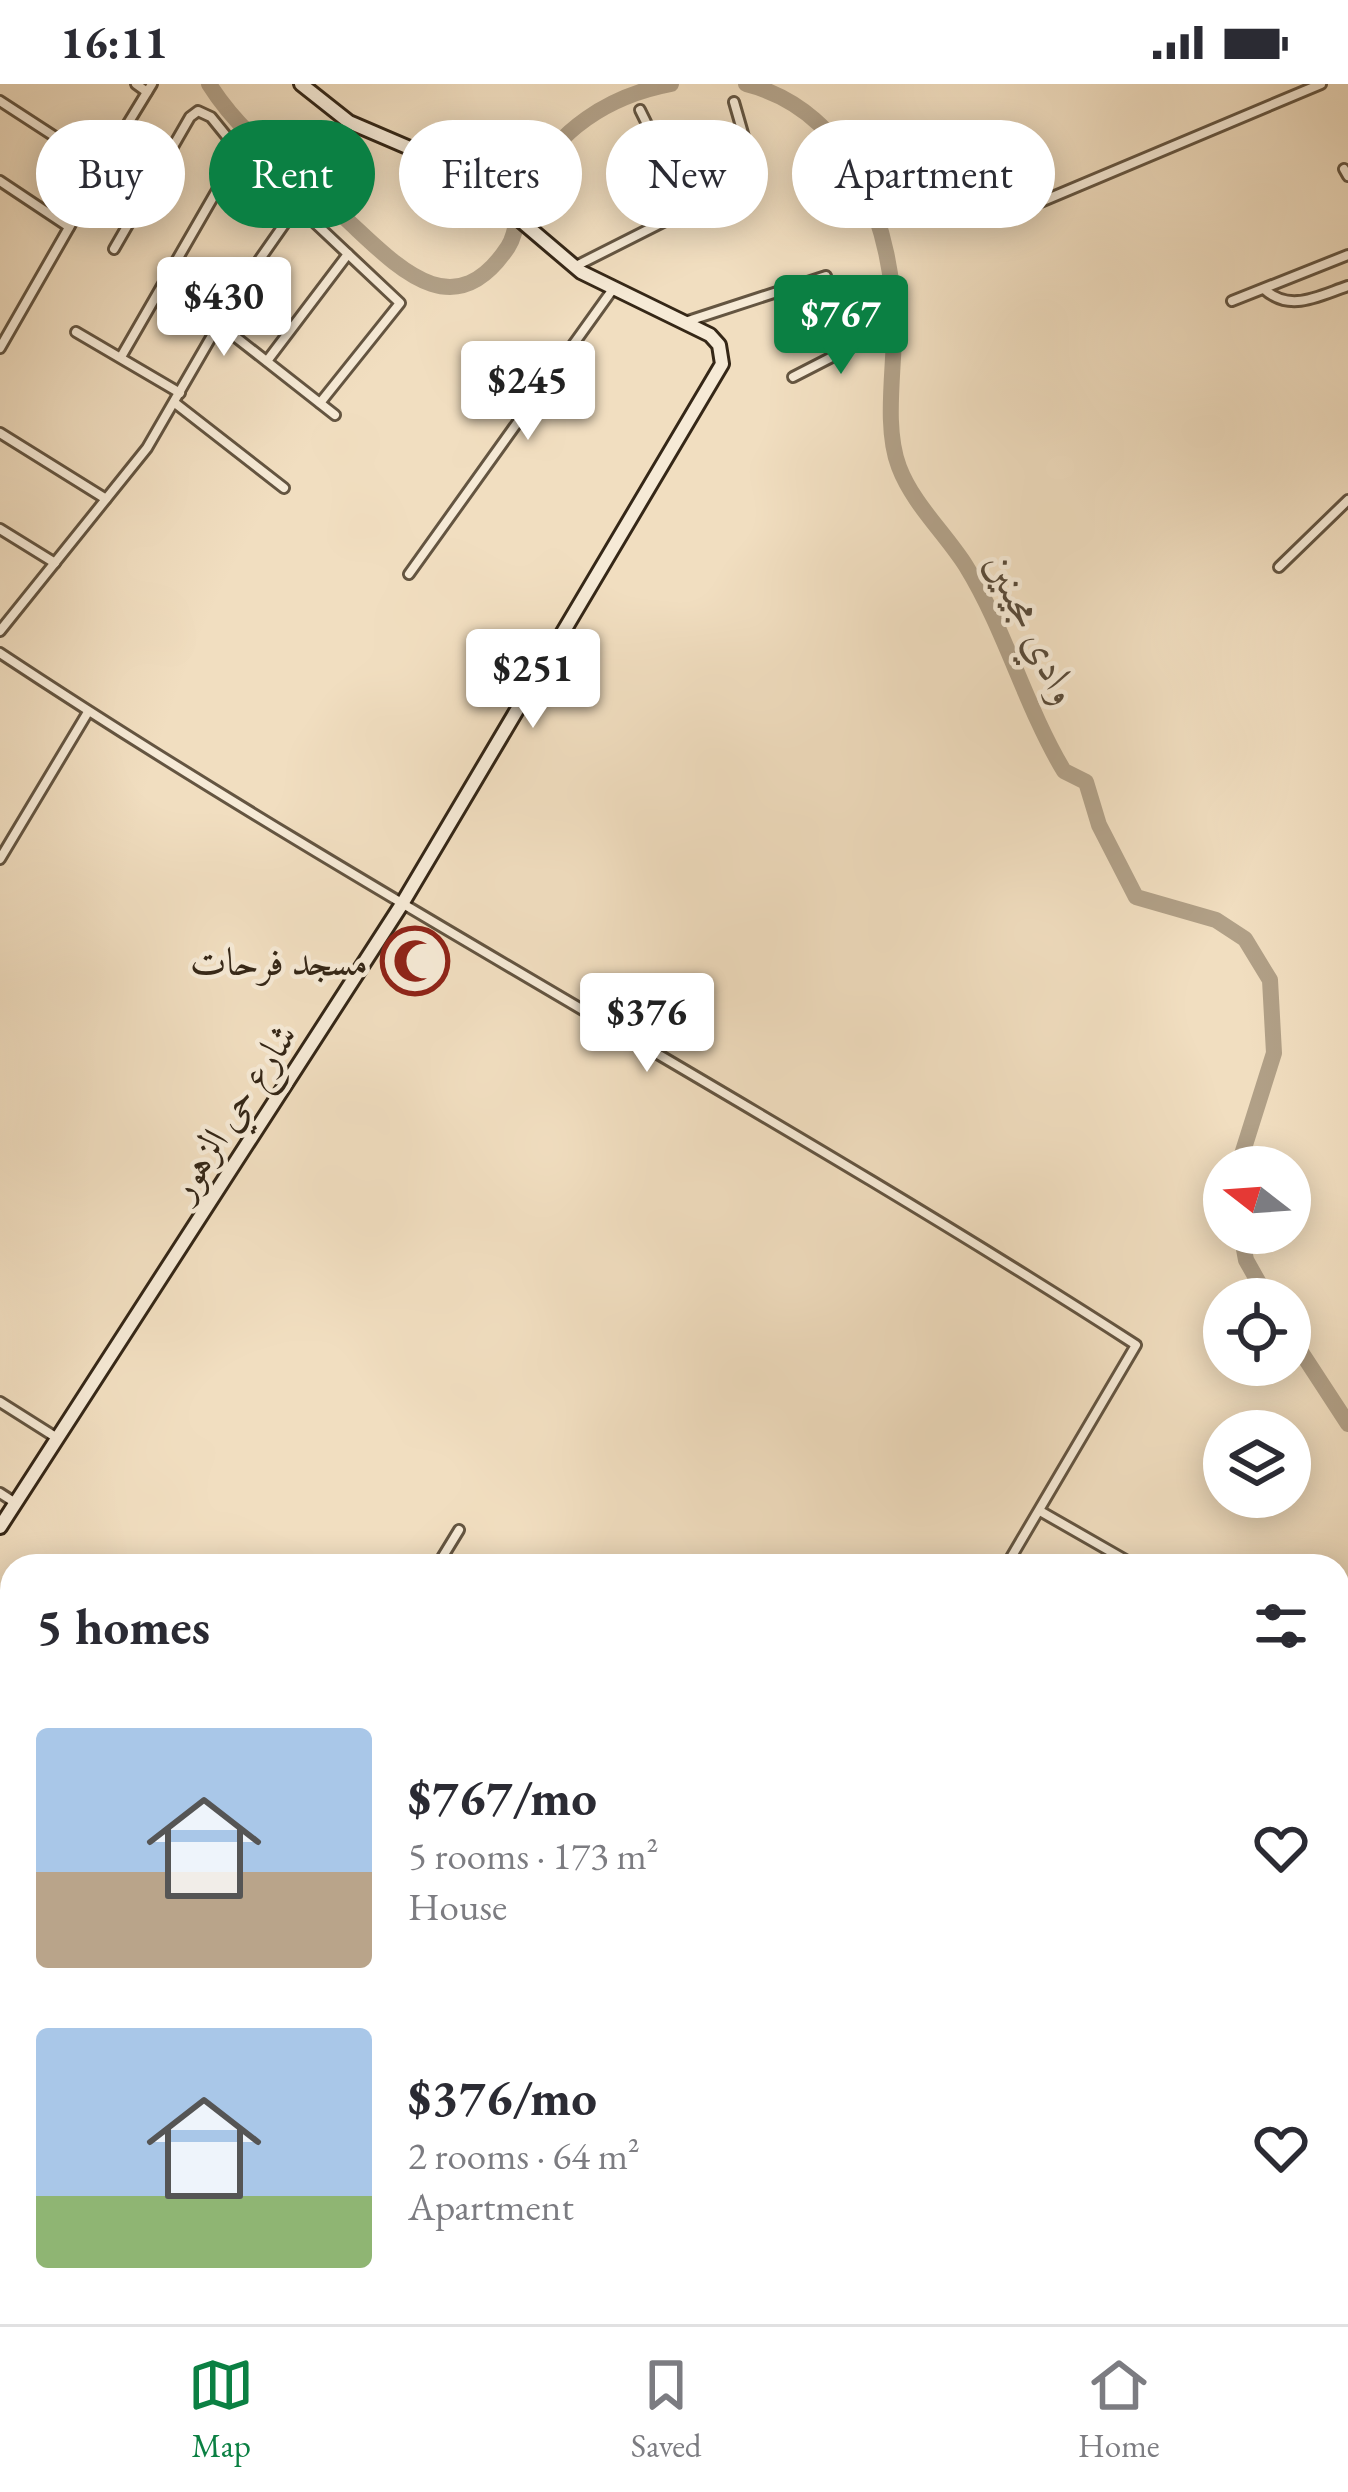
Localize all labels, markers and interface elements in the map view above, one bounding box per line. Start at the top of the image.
text: 16:11 [60,13,168,71]
chip: Buy [36,120,185,228]
chip: Rent [209,120,375,228]
chip: Filters [399,120,582,228]
chip: New [606,120,768,228]
chip: Apartment [792,120,1055,228]
pin: $430 [153,257,295,359]
text: $430 [184,270,264,321]
pin: $767 [770,275,912,377]
text: $767 [801,288,881,339]
pin: $245 [457,341,599,443]
text: $245 [488,354,568,405]
water label: وادي مجينين [969,543,1094,716]
pin: $251 [462,629,604,731]
text: $251 [493,642,573,693]
mosque icon: مسجد فرحات [380,926,450,996]
place label: مسجد فرحات [190,936,368,987]
pin: $376 [576,973,718,1075]
text: $376 [607,986,687,1037]
street label: شارع حي الزهور [154,1013,314,1217]
north arrow [1203,1146,1311,1254]
map controls [1203,1146,1311,1518]
button: locate [1203,1278,1311,1386]
button: layers [1203,1410,1311,1518]
text: 5 homes [36,1593,210,1659]
icon: filters [1248,1593,1314,1659]
text: $767/mo [408,1764,597,1830]
icon: home [132,1776,276,1920]
icon: heart [1248,1815,1314,1881]
text: 5 rooms · 173 m² [408,1830,659,1881]
text: House [408,1881,507,1932]
text: $376/mo [408,2064,597,2130]
icon: home [132,2076,276,2220]
icon: heart [1248,2115,1314,2181]
text: 2 rooms · 64 m² [408,2130,640,2181]
text: Apartment [408,2181,574,2232]
tab: Map [188,2352,254,2467]
tab: Saved [631,2352,702,2467]
tab: Home [1078,2352,1160,2467]

